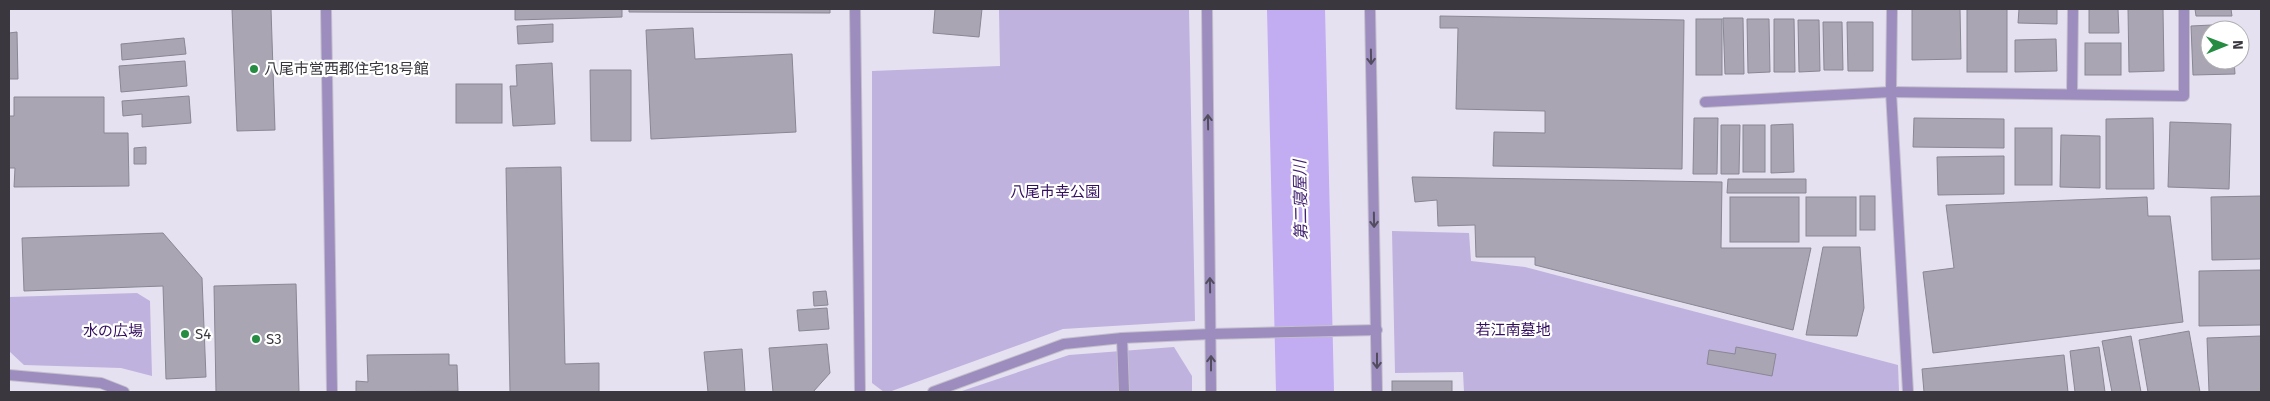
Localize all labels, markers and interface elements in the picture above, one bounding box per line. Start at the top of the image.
north arrow [2200,20,2250,70]
text: N [2229,40,2246,50]
one-way arrow [1366,49,1376,65]
place label: 八尾市営西郡住宅18号館 [264,60,429,78]
marker: 八尾市営西郡住宅18号館 [248,63,260,75]
one-way arrow [1204,115,1213,131]
water label: 第二寝屋川 [1290,158,1311,240]
park label: 八尾市幸公園 [1010,183,1100,201]
one-way arrow [1370,212,1379,228]
one-way arrow [1205,277,1215,294]
park label: 若江南墓地 [1475,321,1551,339]
park label: 水の広場 [83,322,143,340]
place label: S4 [195,325,211,343]
marker: S4 [179,328,191,340]
place label: S3 [266,330,282,348]
marker: S3 [250,333,262,345]
one-way arrow [1372,353,1382,369]
one-way arrow [1206,355,1216,372]

